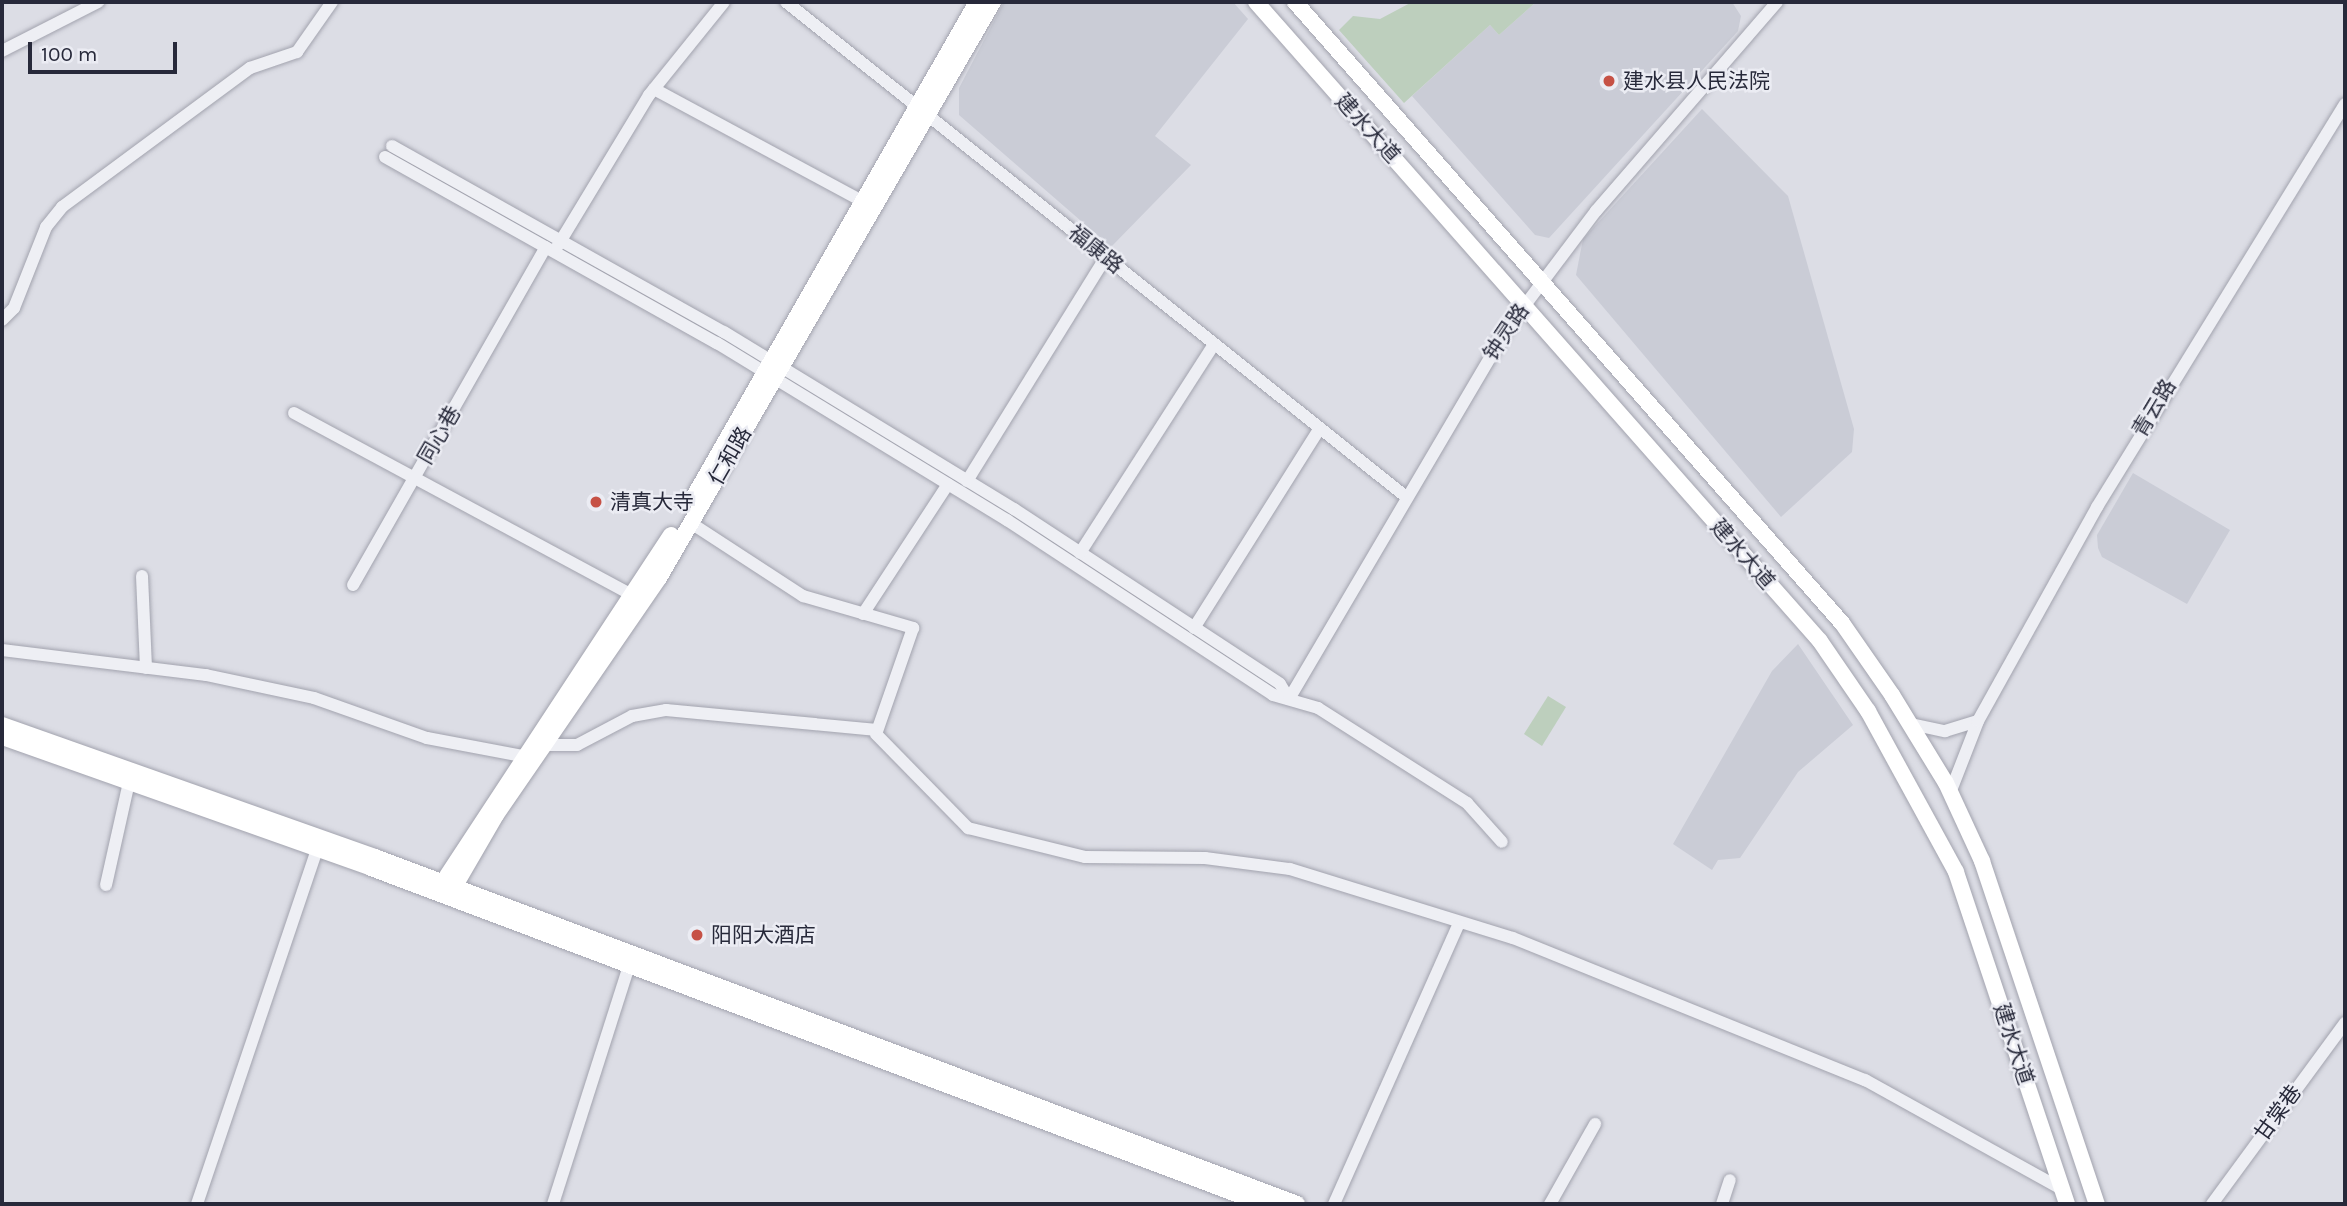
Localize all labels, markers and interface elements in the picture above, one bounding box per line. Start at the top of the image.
scale bar [32,28,180,72]
text: 100 m [41,42,98,66]
place label: 建水县人民法院 [1623,68,1770,94]
marker: 建水县人民法院 [1601,73,1617,89]
street label: 建水大道 [1331,88,1405,168]
street label: 福康路 [1064,219,1128,279]
street label: 钟灵路 [1478,299,1534,365]
street label: 青云路 [2127,375,2181,441]
street label: 同心巷 [412,401,466,469]
street label: 仁和路 [703,422,757,490]
place label: 清真大寺 [610,489,694,515]
marker: 清真大寺 [588,494,604,510]
street label: 建水大道 [1706,514,1780,594]
place label: 阳阳大酒店 [711,922,816,948]
marker: 阳阳大酒店 [689,927,705,943]
street label: 建水大道 [1989,1000,2039,1088]
street label: 甘棠巷 [2249,1080,2307,1146]

